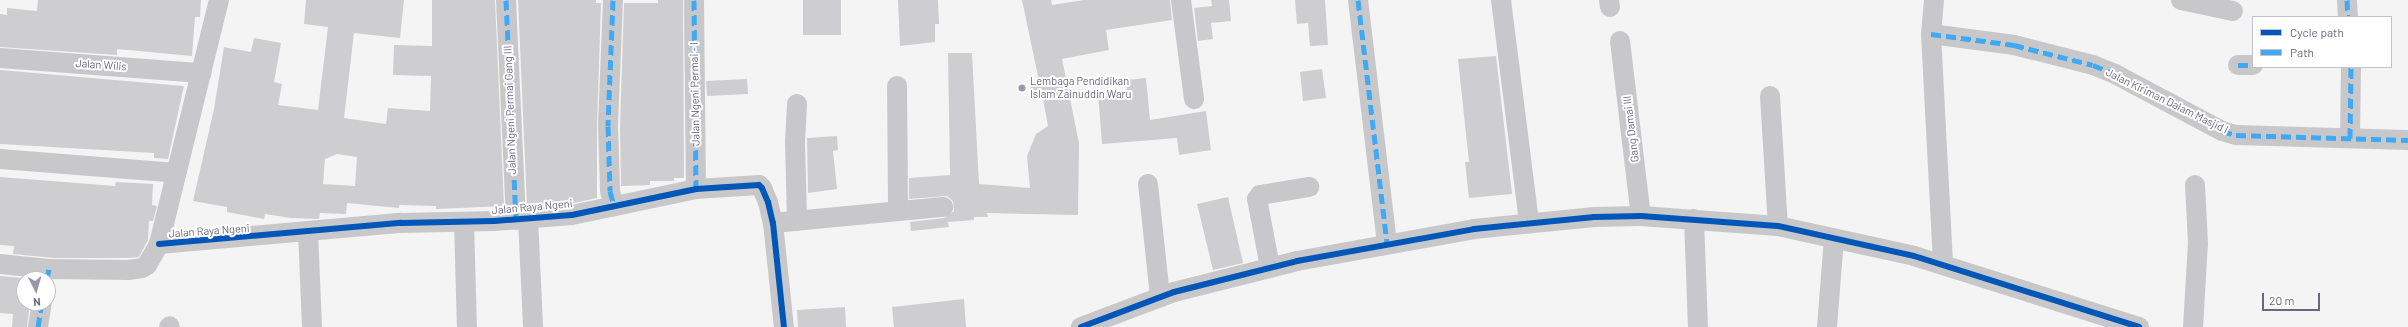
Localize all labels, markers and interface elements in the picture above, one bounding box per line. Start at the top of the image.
legend [2252,16,2392,68]
text: Cycle path [2290,25,2344,39]
street label: Jalan Ngeni Permai - I [687,42,703,146]
street label: Jalan Ngeni Permai Gang III [501,45,519,175]
text: Path [2290,45,2314,59]
street label: Jalan Wilis [75,57,127,73]
street label: Jalan Kiriman Dalam Masjid I [2104,66,2230,136]
place label: Lembaga Pendidikan Islam Zainuddin Waru [1030,75,1131,101]
marker: Lembaga Pendidikan Islam Zainuddin Waru [1017,83,1027,93]
street label: Gang Damai III [1620,95,1642,163]
street label: Jalan Raya Ngeni [491,197,573,217]
street label: Jalan Raya Ngeni [168,222,250,240]
north arrow [16,271,56,311]
scale bar [2264,285,2322,311]
text: 20 m [2269,293,2295,307]
text: N [33,296,41,309]

